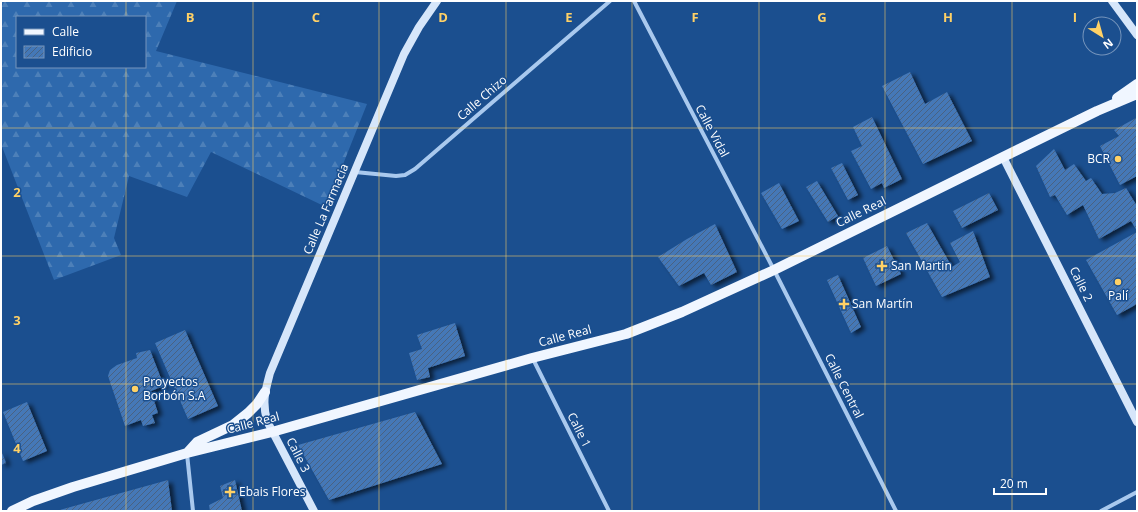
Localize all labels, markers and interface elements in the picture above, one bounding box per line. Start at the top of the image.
text: B [186,8,195,26]
text: C [312,8,320,26]
text: D [438,8,448,26]
text: E [565,8,573,26]
text: F [691,8,699,26]
text: G [817,8,827,26]
text: H [943,8,953,26]
text: I [1073,8,1077,26]
legend [16,16,146,68]
north arrow [1082,16,1122,56]
text: Calle [52,23,79,40]
text: N [1100,36,1116,53]
text: Edificio [52,43,92,60]
street label: Calle Chizo [453,71,510,124]
street label: Calle Vidal [691,101,733,160]
place label: BCR [1087,150,1111,167]
marker: BCR [1113,154,1123,164]
street label: Calle La Farmacia [299,161,352,257]
text: 2 [13,183,21,201]
street label: Calle Real [833,192,889,231]
place label: San Martin [891,257,952,274]
marker: San Martin [876,260,888,272]
street label: Calle 2 [1066,263,1097,304]
marker: Palí [1113,277,1123,287]
place label: Palí [1108,287,1129,304]
place label: San Martín [852,295,913,312]
marker: San Martín [839,299,849,309]
text: 3 [13,311,21,329]
street label: Calle Real [537,320,593,351]
street label: Calle Central [821,350,868,421]
place label: Proyectos Borbón S.A [143,373,206,404]
marker: Proyectos Borbón S.A [130,384,140,394]
street label: Calle Real [225,407,281,438]
street label: Calle 1 [563,409,595,450]
street label: Calle 3 [282,434,314,475]
text: 4 [13,439,21,457]
scale bar [994,470,1046,496]
text: 20 m [1000,475,1028,492]
place label: Ebais Flores [239,483,306,500]
marker: Ebais Flores [224,486,236,498]

